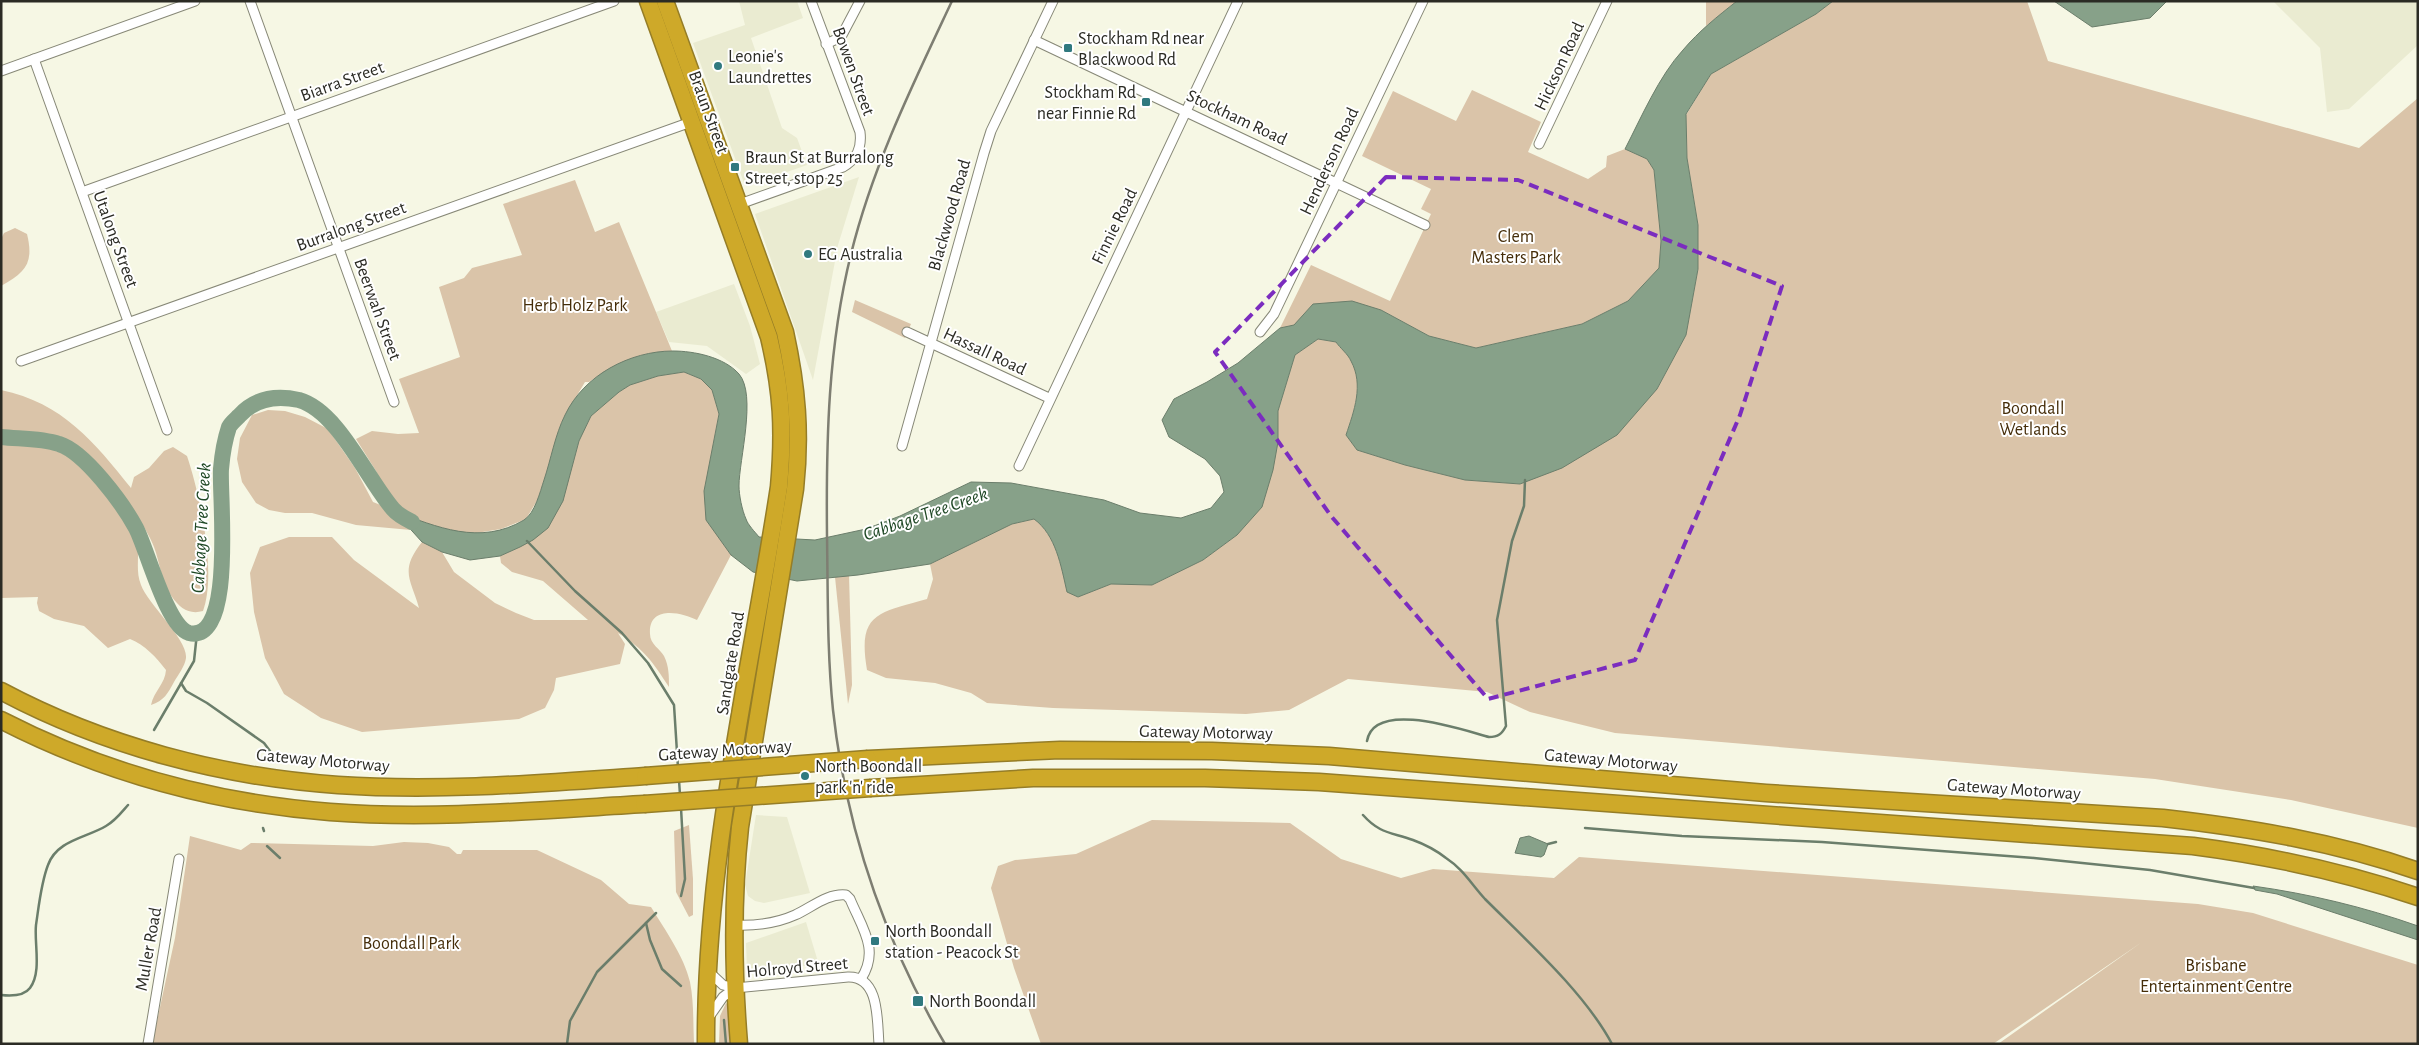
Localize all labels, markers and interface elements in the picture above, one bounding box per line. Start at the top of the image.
street label: Hickson Road [1532,19,1588,113]
street label: Bowen Street [829,25,877,118]
place label: Stockham Rd near Blackwood Rd [1078,30,1204,69]
marker: Stockham Rd near Blackwood Rd [1062,42,1074,54]
place label: Leonie's Laundrettes [728,48,812,87]
street label: Biarra Street [298,58,387,105]
marker: Leonie's Laundrettes [712,60,724,72]
street label: Braun Street [685,68,731,157]
place label: Stockham Rd near Finnie Rd [1037,84,1136,123]
street label: Stockham Road [1184,87,1290,149]
marker: Stockham Rd near Finnie Rd [1140,96,1152,108]
street label: Henderson Road [1297,105,1363,218]
place label: Braun St at Burralong Street, stop 25 [745,149,894,188]
street label: Blackwood Road [925,157,974,273]
marker: Braun St at Burralong Street, stop 25 [729,161,741,173]
street label: Finnie Road [1089,186,1141,267]
street label: Utalong Street [89,188,141,291]
street label: Burralong Street [294,199,409,255]
park label: Clem Masters Park [1471,228,1561,267]
place label: EG Australia [818,246,903,264]
marker: EG Australia [802,248,814,260]
street label: Beerwah Street [350,256,404,363]
park label: Herb Holz Park [523,297,628,315]
street label: Hassall Road [940,325,1029,379]
park label: Boondall Wetlands [1999,400,2067,439]
water label: Cabbage Tree Creek [189,462,214,594]
water label: Cabbage Tree Creek [861,484,990,545]
street label: Sandgate Road [714,610,748,716]
street label: Gateway Motorway [1139,723,1273,743]
street label: Gateway Motorway [658,737,793,765]
street label: Gateway Motorway [255,746,391,776]
street label: Gateway Motorway [1543,746,1679,776]
place label: North Boondall park 'n' ride [815,758,922,797]
marker: North Boondall park 'n' ride [799,770,811,782]
street label: Gateway Motorway [1947,776,2082,804]
street label: Muller Road [133,906,165,992]
place label: North Boondall station - Peacock St [885,923,1019,962]
park label: Boondall Park [363,935,460,953]
marker: North Boondall station - Peacock St [869,935,881,947]
street label: Holroyd Street [746,955,849,981]
park label: Brisbane Entertainment Centre [2140,957,2292,996]
place label: North Boondall [929,993,1036,1011]
marker: North Boondall [911,994,925,1008]

